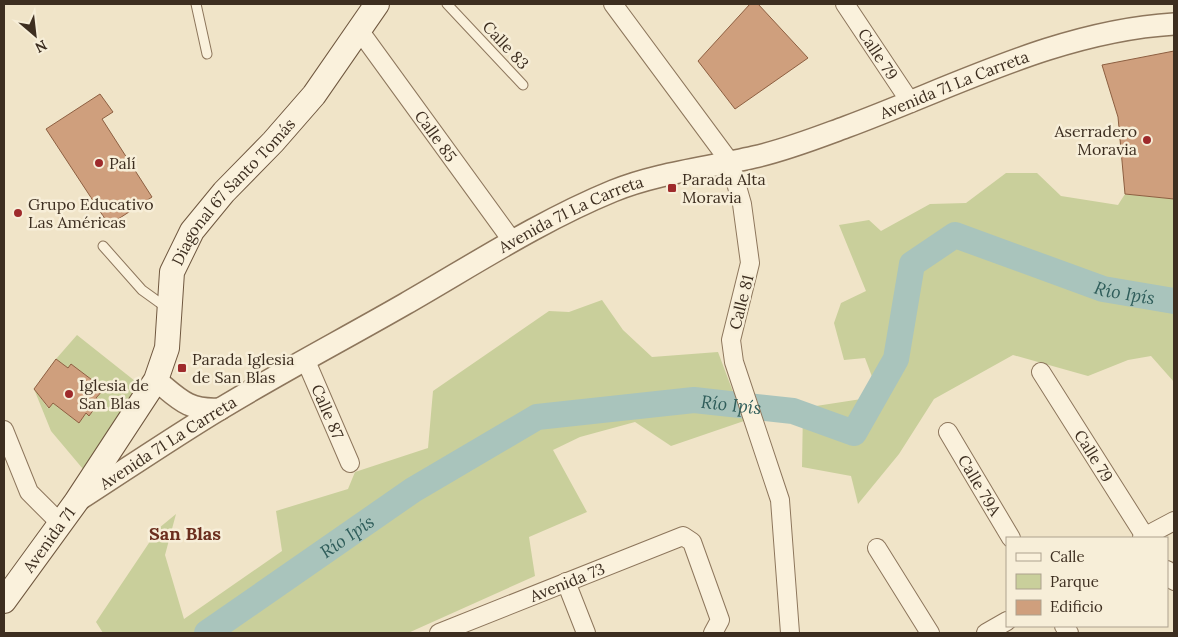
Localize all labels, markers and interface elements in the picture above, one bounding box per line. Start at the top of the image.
north arrow [10,10,60,60]
street label: Calle 83 [479,17,533,73]
street label: Calle 79 [854,24,903,83]
text: N [32,36,50,57]
street label: Avenida 71 La Carreta [876,46,1031,123]
street label: Calle 85 [411,106,461,166]
street label: Diagonal 67 Santo Tomás [167,114,299,268]
place label: Aserradero Moravia [1053,121,1137,159]
marker: Aserradero Moravia [1141,134,1153,146]
place label: Palí [109,153,136,173]
marker: Palí [93,157,105,169]
place label: Parada Alta Moravia [682,169,766,207]
street label: Avenida 71 La Carreta [494,171,646,257]
marker: Parada Alta Moravia [666,182,678,194]
place label: Grupo Educativo Las Américas [28,194,154,232]
marker: Grupo Educativo Las Américas [12,207,24,219]
street label: Calle 81 [725,272,757,332]
water label: Río Ipís [1091,275,1157,309]
place label: Parada Iglesia de San Blas [192,349,295,387]
marker: Parada Iglesia de San Blas [176,362,188,374]
place label: Iglesia de San Blas [79,375,149,413]
street label: Calle 87 [307,381,349,442]
marker: Iglesia de San Blas [63,388,75,400]
water label: Río Ipís [700,389,763,419]
street label: Avenida 71 La Carreta [95,392,240,494]
street label: Calle 79 [1070,426,1118,485]
street label: Calle 79A [954,451,1006,520]
street label: Avenida 71 [18,503,79,577]
water label: Río Ipís [315,509,378,563]
district label: San Blas [149,522,221,545]
legend [1006,537,1168,627]
text: Calle [1050,547,1085,566]
street label: Avenida 73 [526,558,608,606]
text: Parque [1050,572,1099,591]
text: Edificio [1050,597,1103,616]

